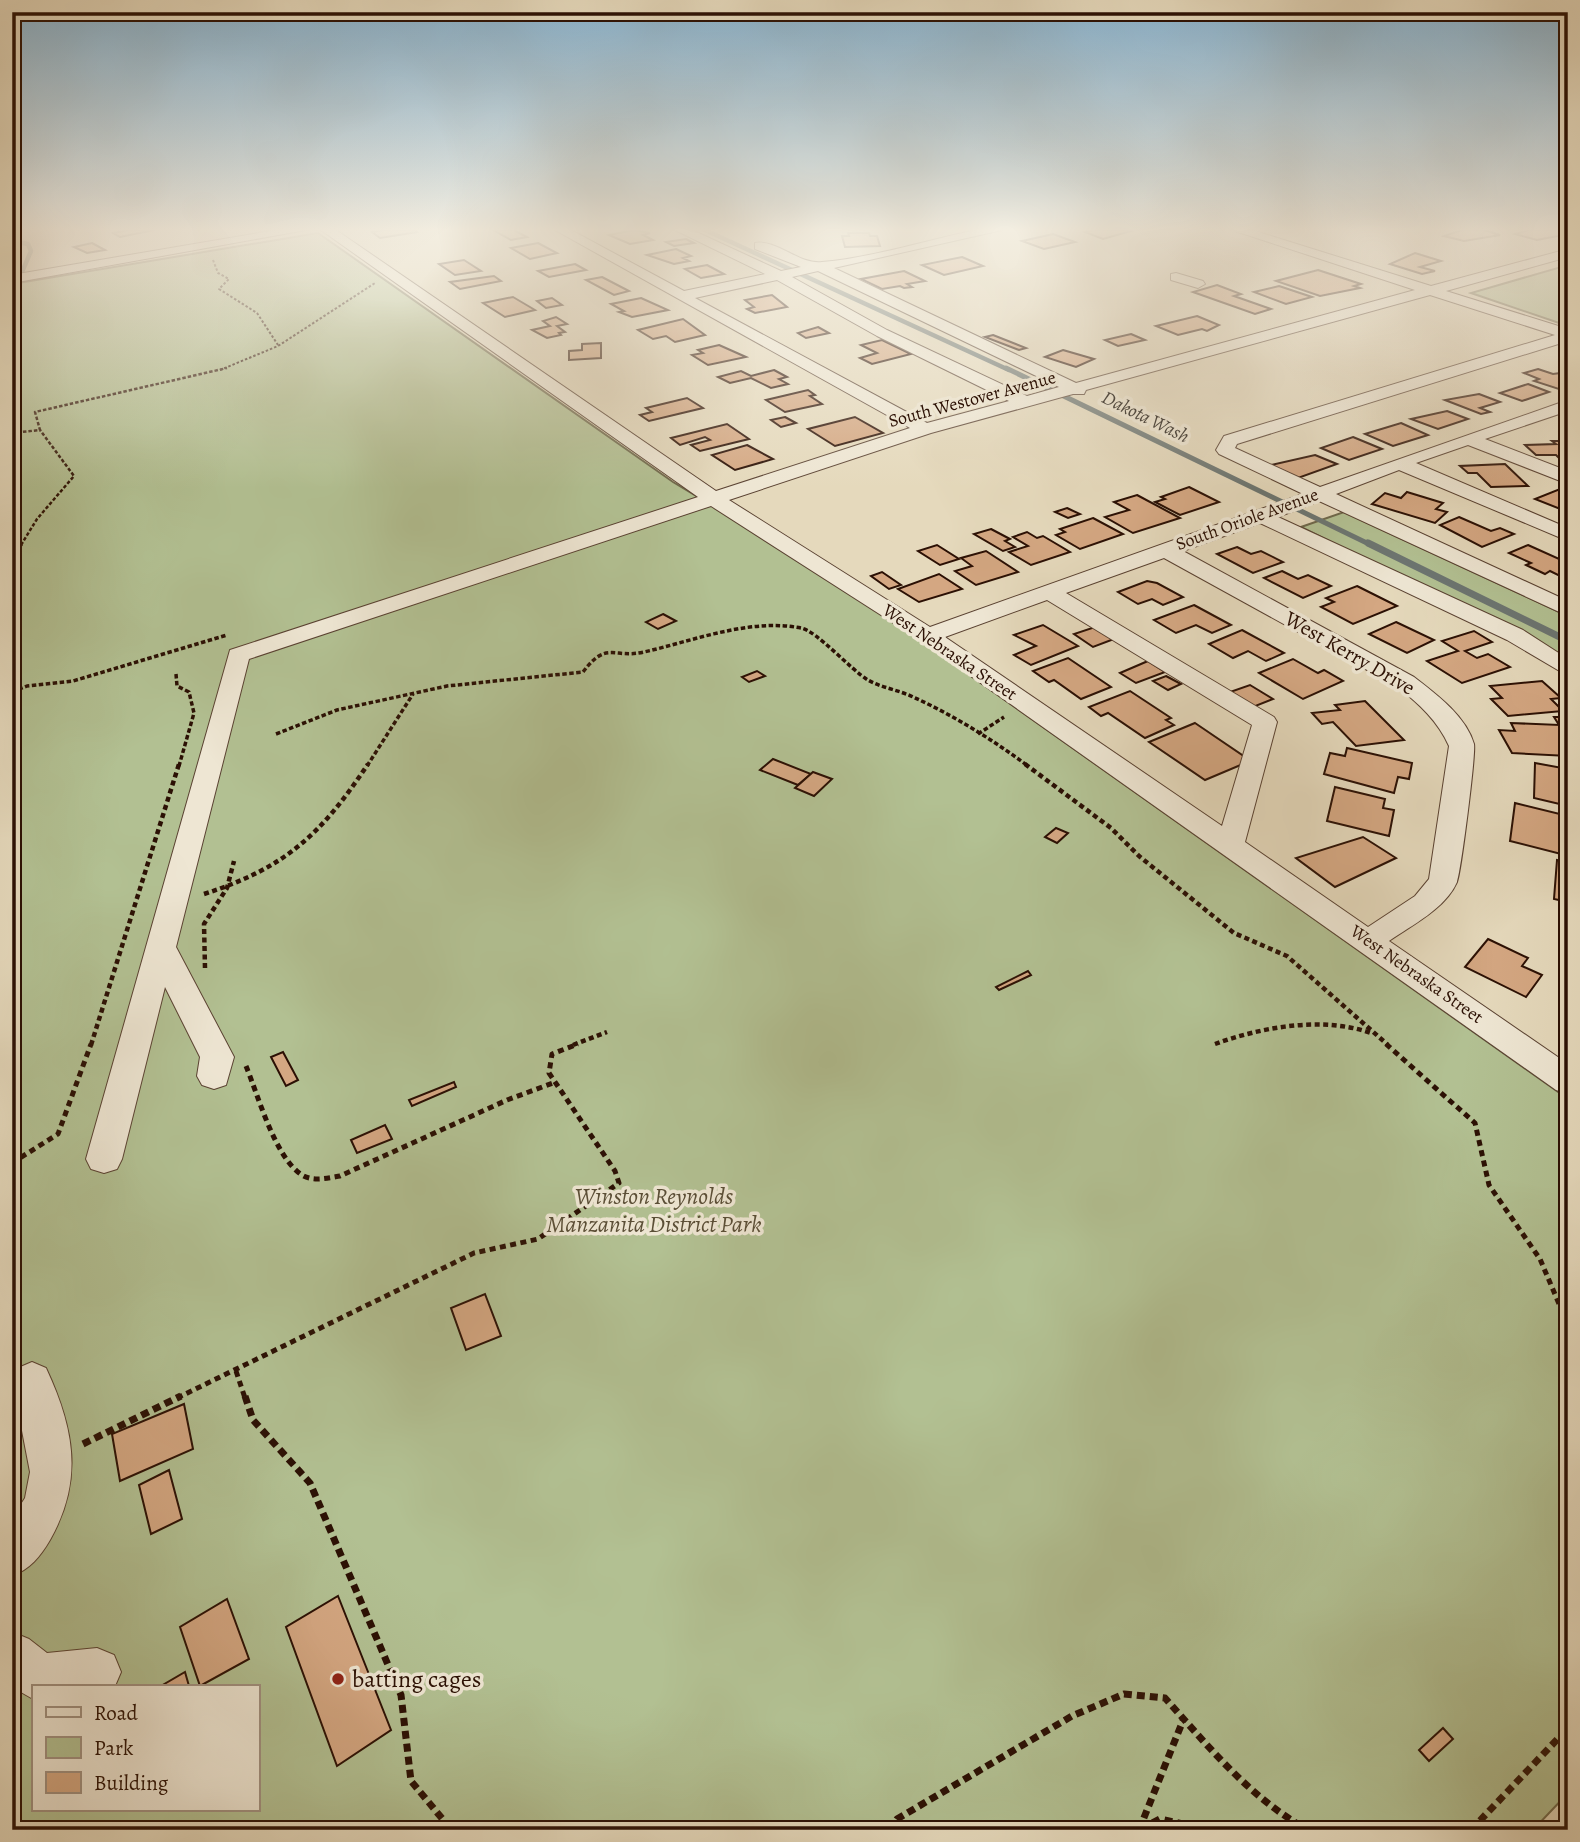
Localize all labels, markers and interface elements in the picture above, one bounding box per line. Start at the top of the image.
street label: South Westover Avenue [886,365,1058,433]
water label: Dakota Wash [1097,384,1194,449]
street label: South Oriole Avenue [1172,482,1322,556]
street label: West Nebraska Street [877,598,1022,706]
street label: West Kerry Drive [1279,604,1420,702]
street label: West Nebraska Street [1345,919,1488,1029]
park label: Winston Reynolds Manzanita District Park [546,1180,762,1240]
place label: batting cages [352,1663,481,1695]
marker: batting cages [330,1671,346,1687]
legend [32,1685,259,1811]
text: Road [94,1699,138,1727]
text: Park [94,1734,134,1762]
text: Building [94,1769,169,1797]

